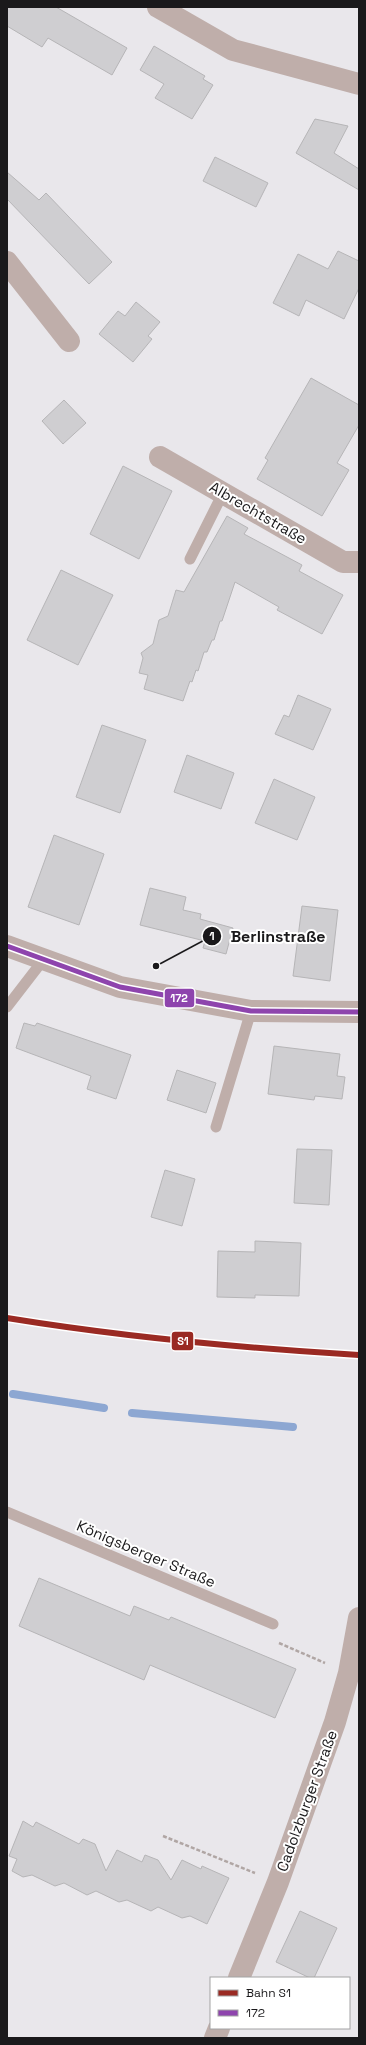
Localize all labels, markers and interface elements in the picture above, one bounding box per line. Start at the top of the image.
street label: Albrechtstraße [206,477,310,548]
callout: Berlinstraße [202,922,333,950]
text: Berlinstraße [230,926,326,947]
text: 1 [209,928,215,944]
line badge: 172 [164,988,195,1008]
text: 172 [170,991,188,1005]
line badge: S1 [171,1331,194,1351]
text: S1 [177,1334,189,1348]
street label: Königsberger Straße [74,1516,219,1591]
street label: Cadolzburger Straße [272,1727,341,1874]
legend [210,1977,350,2029]
text: Bahn S1 [246,1985,291,2001]
text: 172 [246,2005,265,2021]

